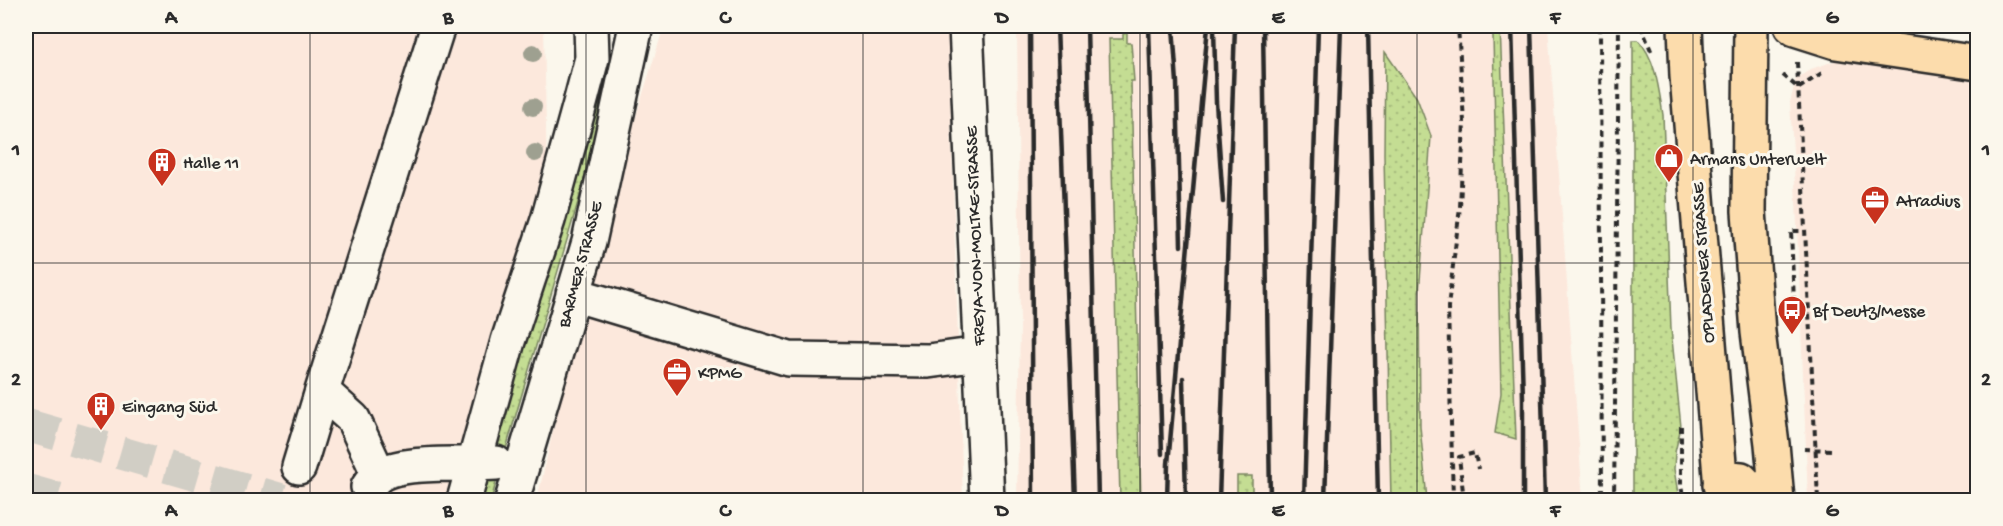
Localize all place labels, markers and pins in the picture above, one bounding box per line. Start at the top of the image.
shop icon: Armans Unterwelt [1653,142,1685,184]
building icon: Halle 11 [146,146,178,188]
place label: Armans Unterwelt [1690,150,1827,171]
place label: Halle 11 [183,154,239,175]
office icon: Atradius [1859,184,1891,226]
place label: Atradius [1896,192,1961,213]
bus stop icon: Bf Deutz/Messe [1776,294,1808,336]
place label: Bf Deutz/Messe [1812,302,1926,323]
office icon: KPMG [661,356,693,398]
place label: KPMG [698,364,742,385]
building icon: Eingang Süd [85,390,117,432]
place label: Eingang Süd [122,398,218,419]

